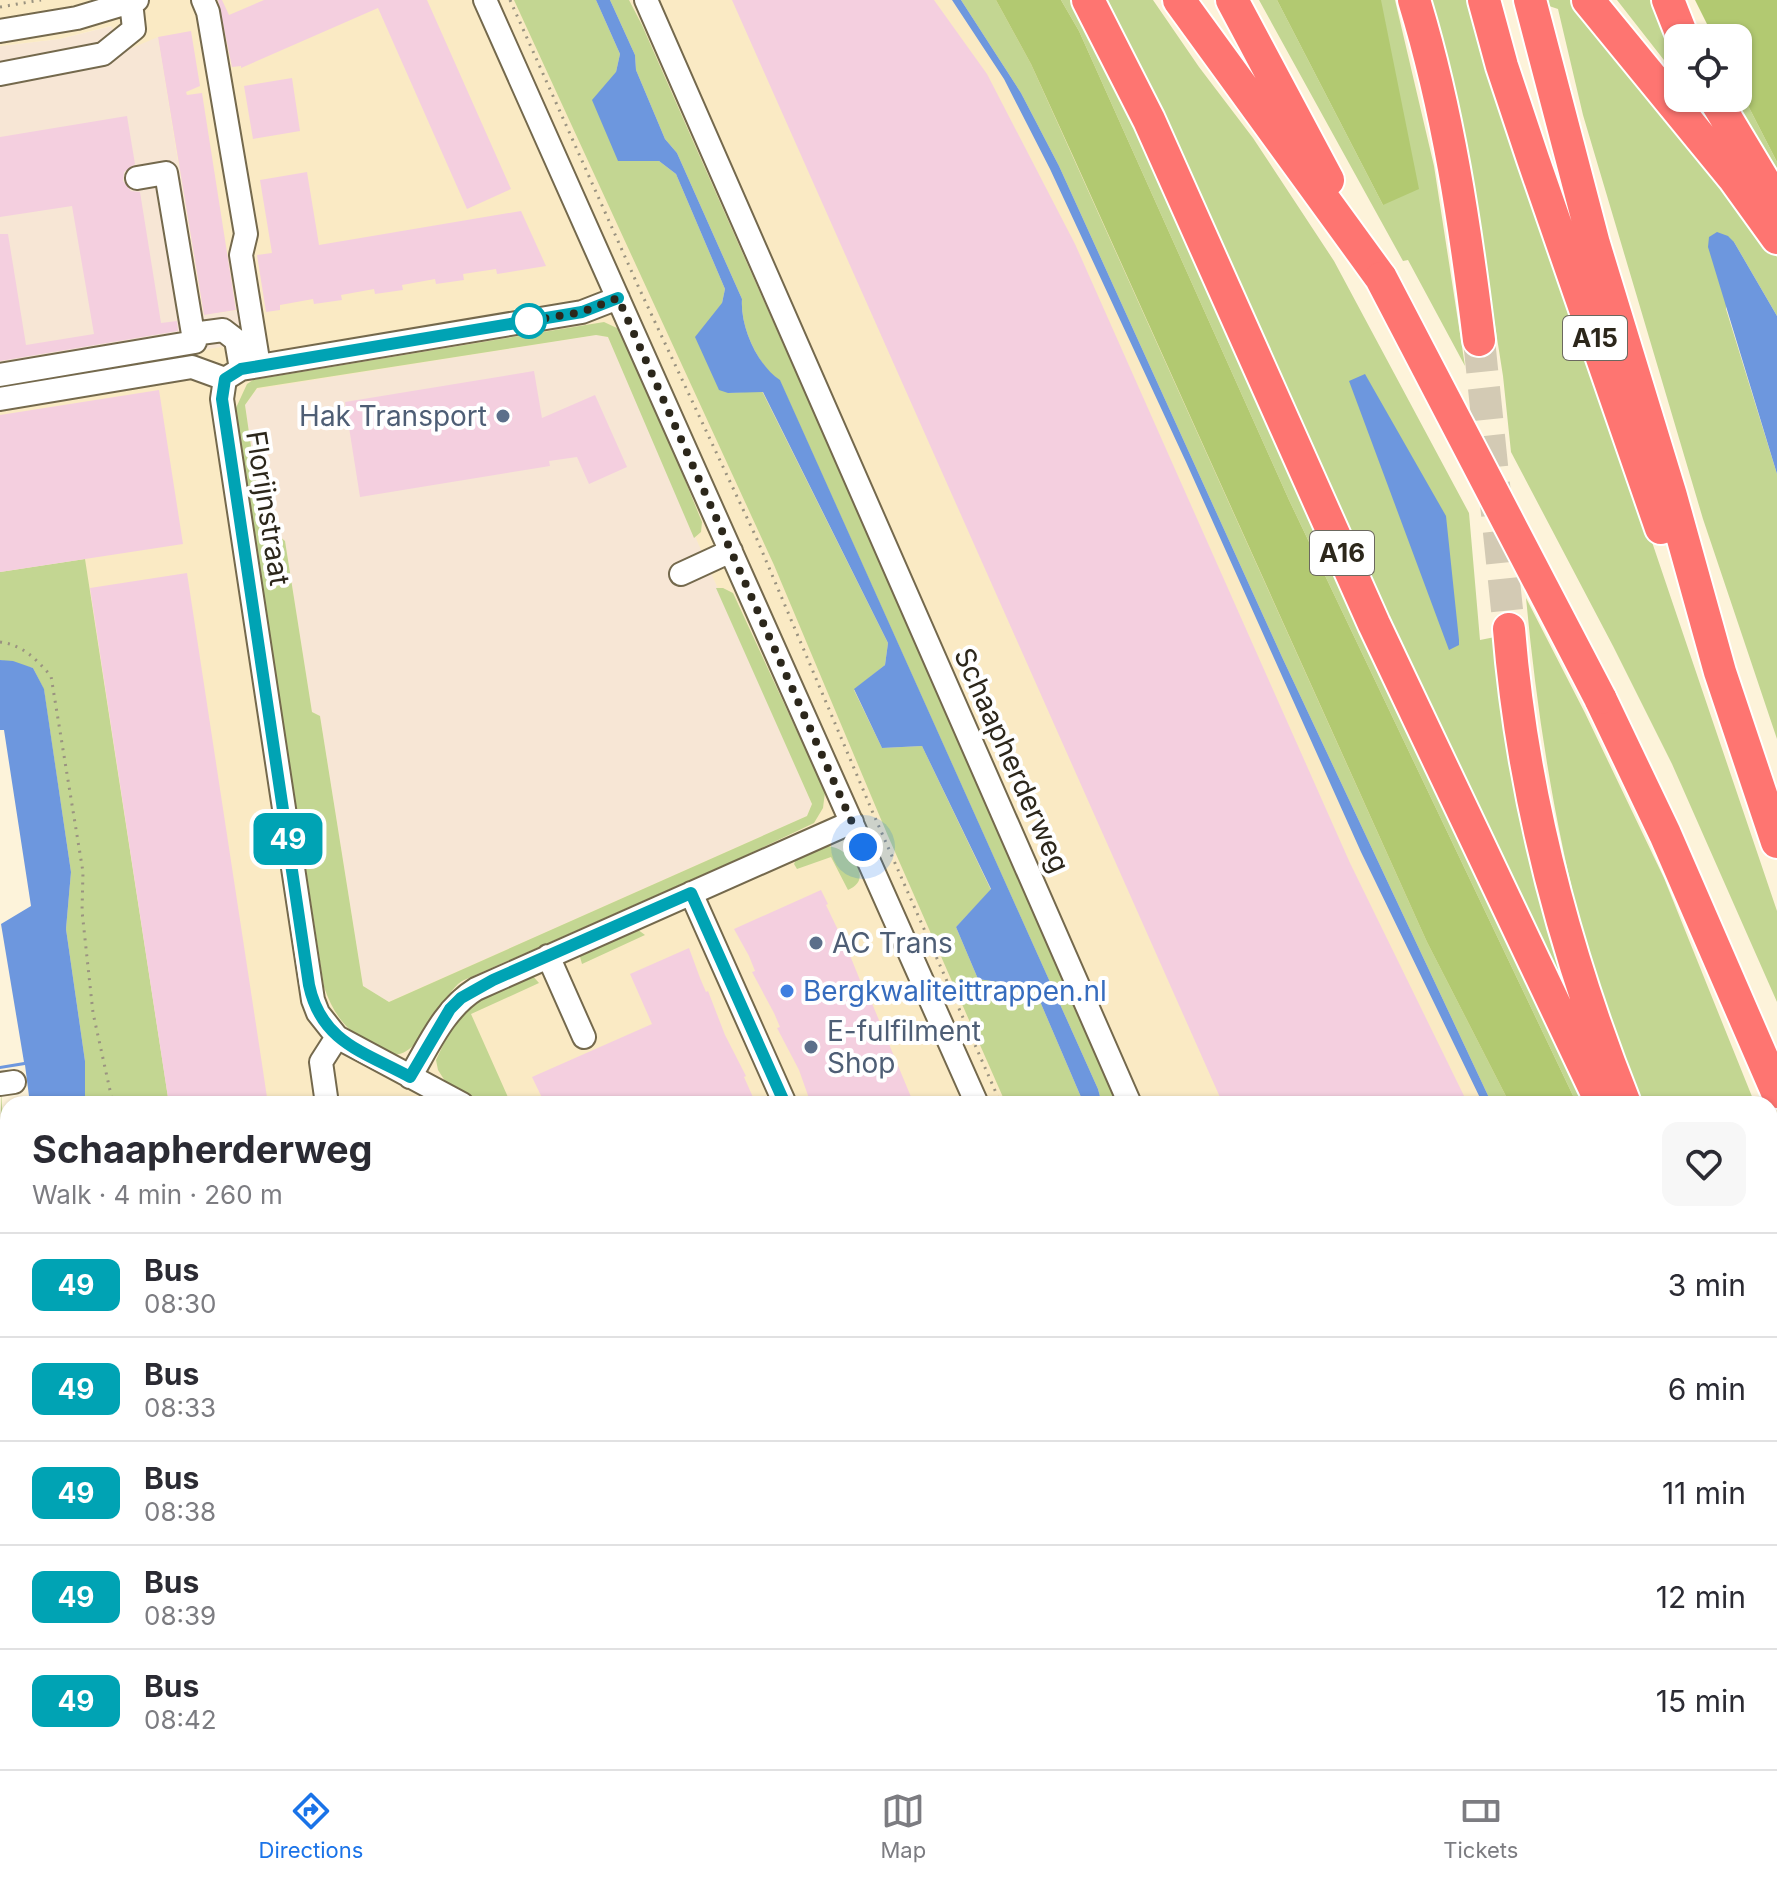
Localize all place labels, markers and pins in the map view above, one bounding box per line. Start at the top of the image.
unlabelled marker [512,304,546,338]
place label: Hak Transport [299,399,487,433]
marker: Hak Transport [494,407,512,425]
place label: AC Trans [832,926,953,960]
marker: AC Trans [807,934,825,952]
place label: Bergkwaliteittrappen.nl [803,974,1107,1008]
marker: Bergkwaliteittrappen.nl [778,982,796,1000]
place label: E-fulfilment Shop [827,1014,981,1080]
marker: E-fulfilment Shop [802,1038,820,1056]

